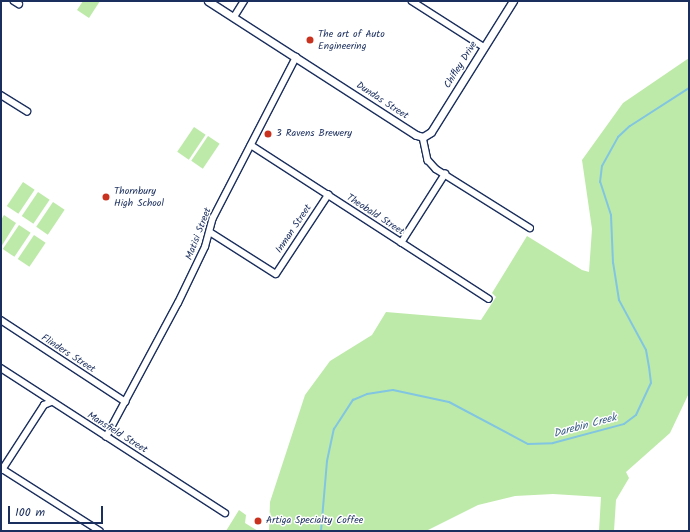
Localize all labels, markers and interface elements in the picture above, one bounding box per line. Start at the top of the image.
place label: The art of Auto Engineering [318,28,385,52]
marker: The art of Auto Engineering [305,35,315,45]
street label: Chifley Drive [442,39,480,91]
street label: Dundas Street [354,80,410,122]
place label: 3 Ravens Brewery [276,128,352,140]
marker: 3 Ravens Brewery [263,129,273,139]
place label: Thornbury High School [114,185,164,208]
marker: Thornbury High School [101,192,111,202]
street label: Theobald Street [344,192,406,238]
street label: Inman Street [273,203,315,255]
street label: Matisi Street [184,206,214,262]
street label: Flinders Street [39,332,97,376]
street label: Mansfield Street [85,410,149,456]
water label: Darebin Creek [552,411,618,441]
scale bar [10,498,105,524]
text: 100 m [15,503,45,522]
place label: Artiga Specialty Coffee [266,515,363,527]
marker: Artiga Specialty Coffee [253,516,263,526]

